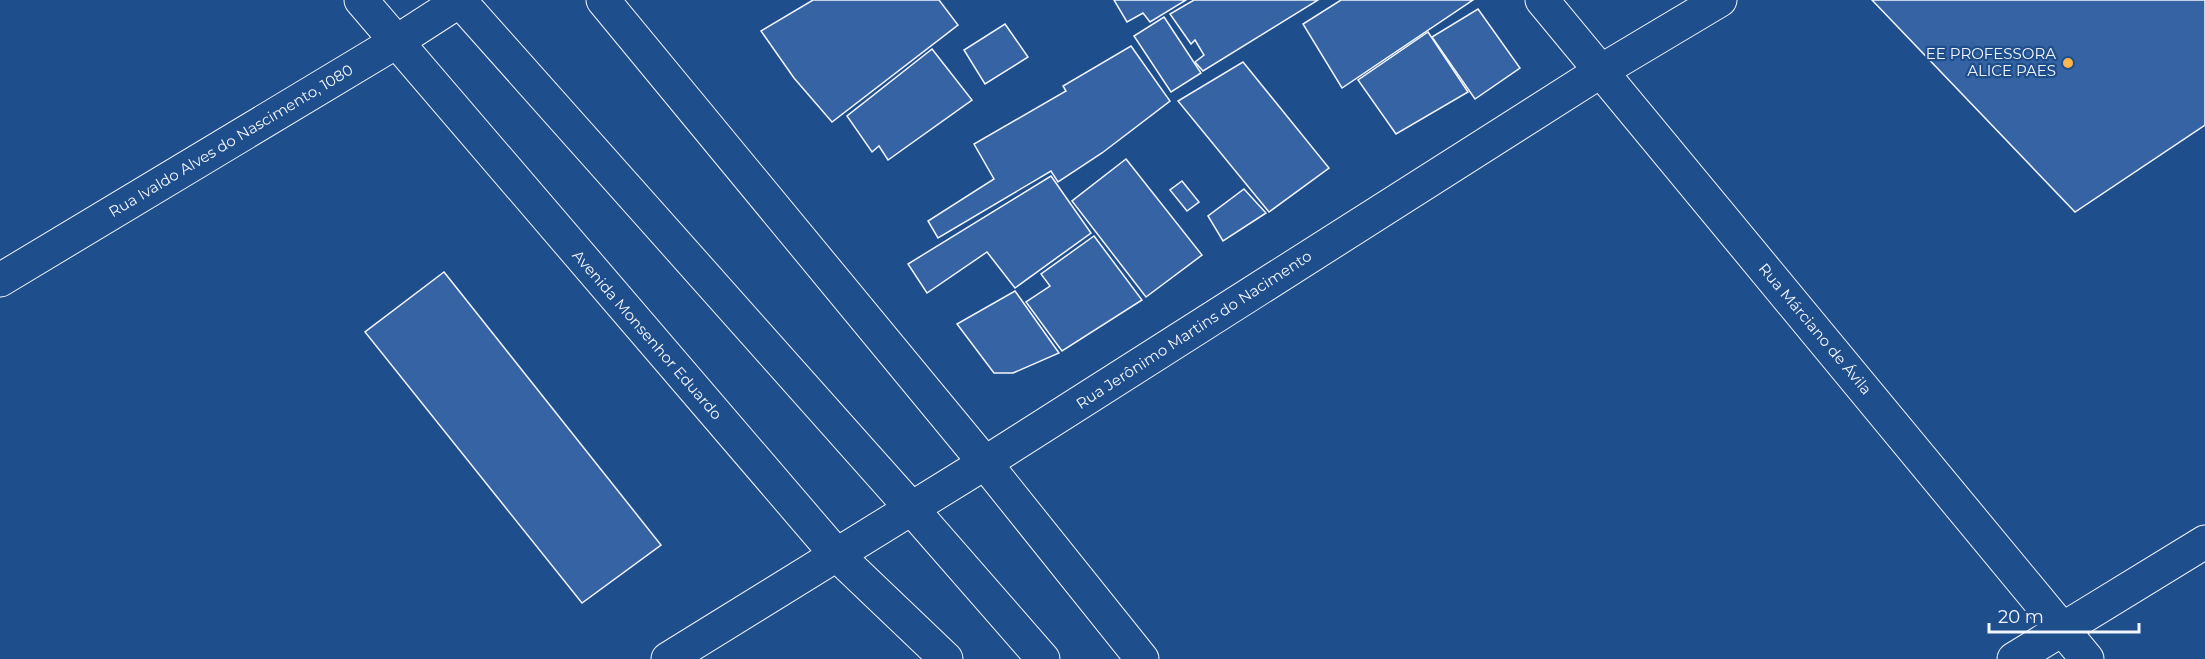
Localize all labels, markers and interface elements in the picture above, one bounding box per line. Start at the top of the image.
place label: EE PROFESSORA ALICE PAES [1926,44,2056,80]
marker: EE PROFESSORA ALICE PAES [2061,56,2075,70]
street label: Rua Ivaldo Alves do Nascimento, 1080 [105,60,356,221]
street label: Avenida Monsenhor Eduardo [568,246,726,423]
street label: Rua Jerônimo Martins do Nacimento [1072,246,1315,413]
street label: Rua Márciano de Ávila [1755,259,1876,398]
scale bar [1989,596,2139,634]
text: 20 m [1998,606,2044,628]

